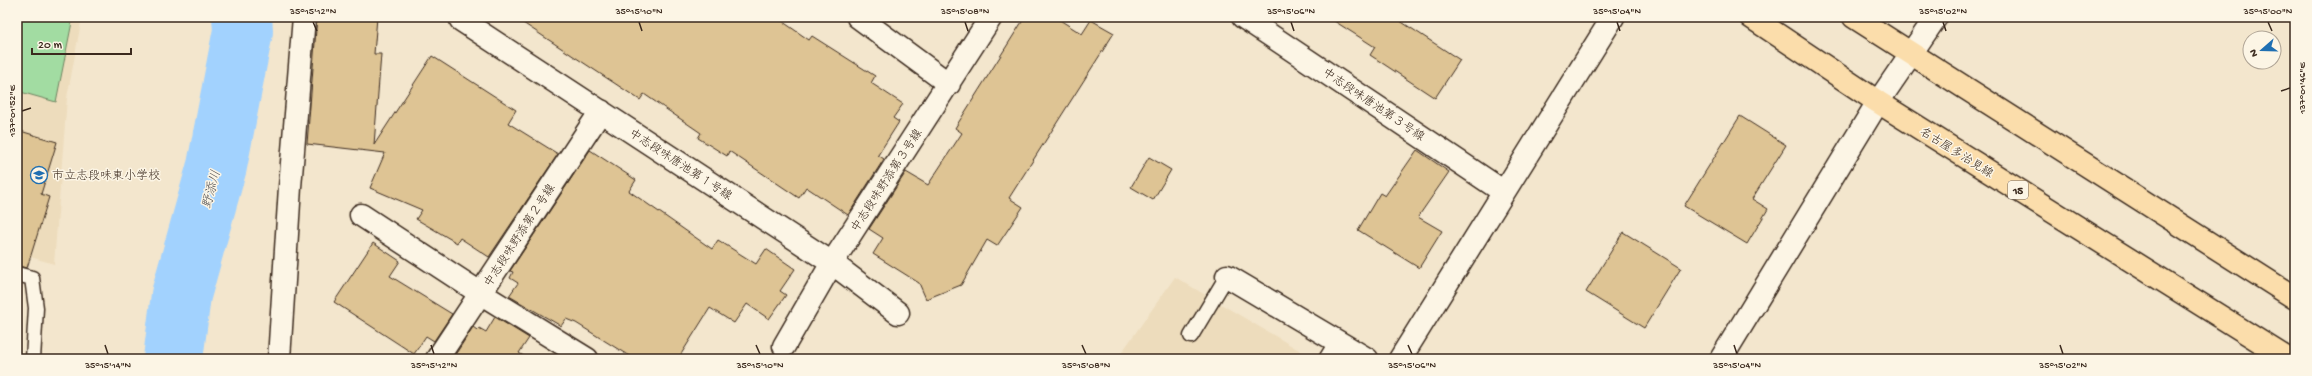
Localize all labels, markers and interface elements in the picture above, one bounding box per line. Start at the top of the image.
text: 35°15'12"N [289,6,337,18]
text: 35°15'10"N [614,6,663,18]
text: 35°15'08"N [940,6,990,18]
text: 35°15'06"N [1266,6,1316,18]
text: 35°15'04"N [1592,6,1641,18]
text: 35°15'02"N [1918,6,1967,18]
text: 35°15'00"N [2243,6,2293,18]
scale bar [32,30,131,56]
north arrow [2242,30,2282,70]
text: 20 m [38,39,63,53]
text: N [2248,47,2261,58]
text: 137°01'46"E [2297,62,2309,115]
street label: 中志段味唐池第３号線 [1319,65,1427,145]
text: 137°01'52"E [7,84,19,138]
street label: 名古屋多治見線 [1917,125,1996,182]
street label: 中志段味唐池第１号線 [626,126,735,204]
street label: 中志段味野添第３号線 [848,126,926,235]
school or university icon: 市立志段味東小学校 [29,165,49,185]
place label: 市立志段味東小学校 [52,169,160,184]
water label: 野添川 [199,169,225,210]
street label: 中志段味野添第２号線 [481,181,559,290]
road number: 15 [2008,181,2028,199]
text: 35°15'14"N [84,360,132,372]
text: 35°15'12"N [410,360,458,372]
text: 35°15'10"N [735,360,784,372]
text: 35°15'08"N [1061,360,1111,372]
text: 35°15'06"N [1387,360,1437,372]
text: 35°15'04"N [1712,360,1761,372]
text: 35°15'02"N [2038,360,2087,372]

